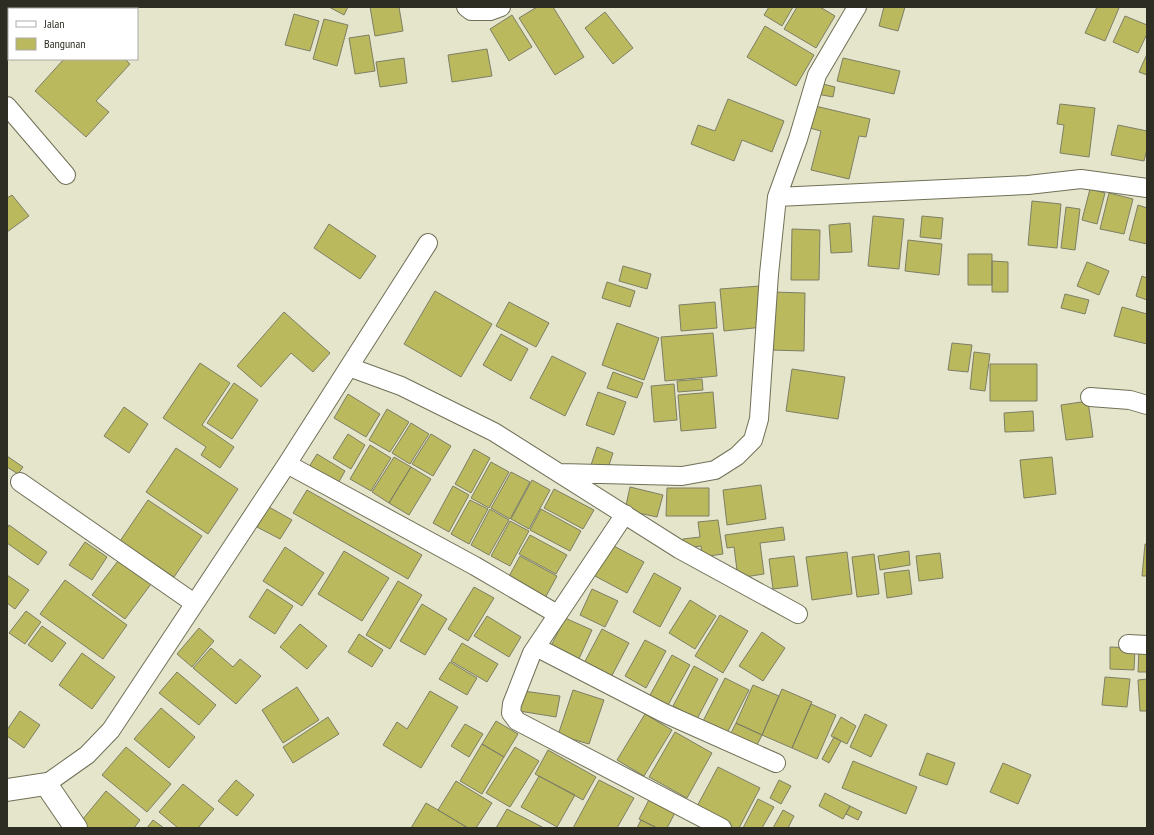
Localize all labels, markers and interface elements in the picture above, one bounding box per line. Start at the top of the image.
legend [8,8,138,60]
text: Jalan [43,16,65,31]
text: Bangunan [44,36,85,51]

